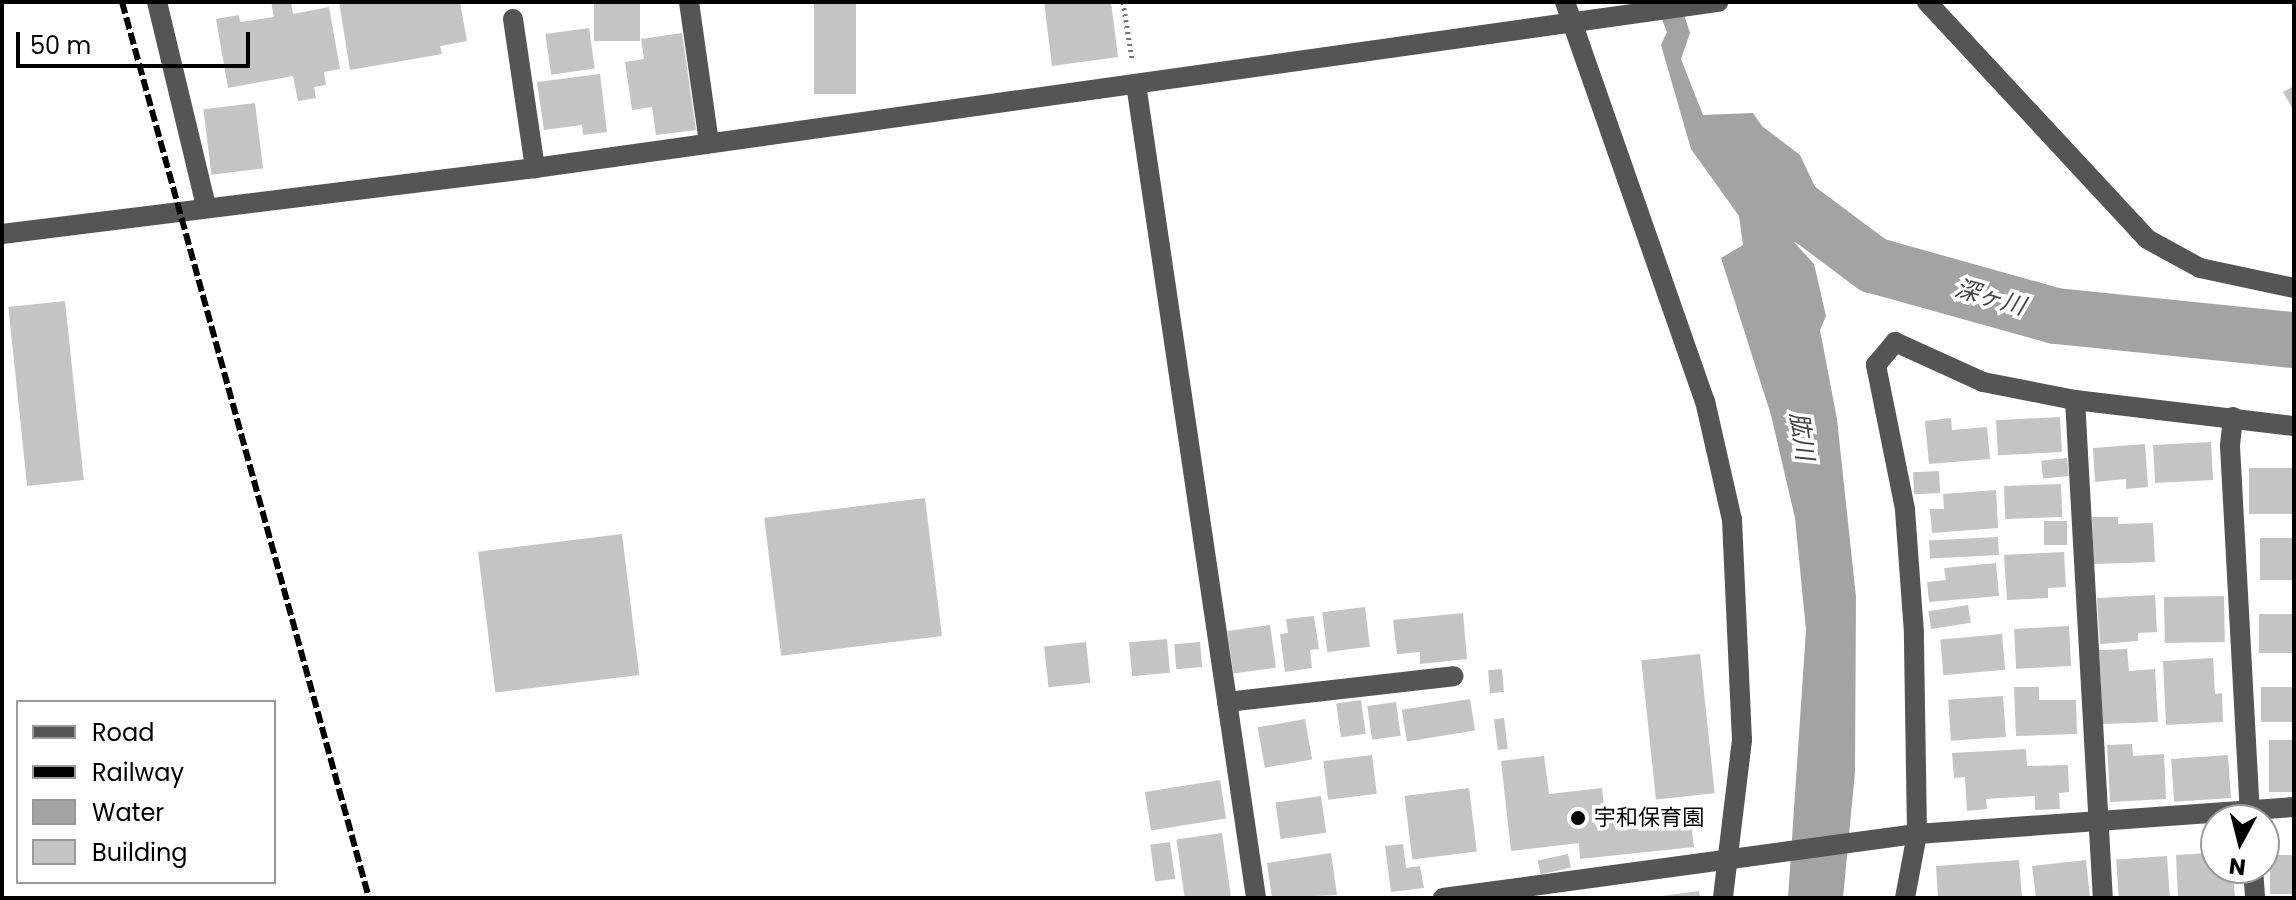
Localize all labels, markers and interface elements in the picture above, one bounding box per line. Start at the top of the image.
scale bar [20,16,254,66]
text: 50 m [30,29,91,62]
water label: 深ヶ川 [1951,273,2029,321]
water label: 肱川 [1784,410,1820,462]
legend [16,700,276,884]
text: Road [92,716,154,749]
text: Railway [92,756,184,789]
text: Water [92,796,164,829]
north arrow [2200,804,2280,884]
place label: 宇和保育園 [1594,805,1704,831]
marker: 宇和保育園 [1569,809,1587,827]
text: Building [92,836,188,869]
text: N [2227,850,2247,883]

